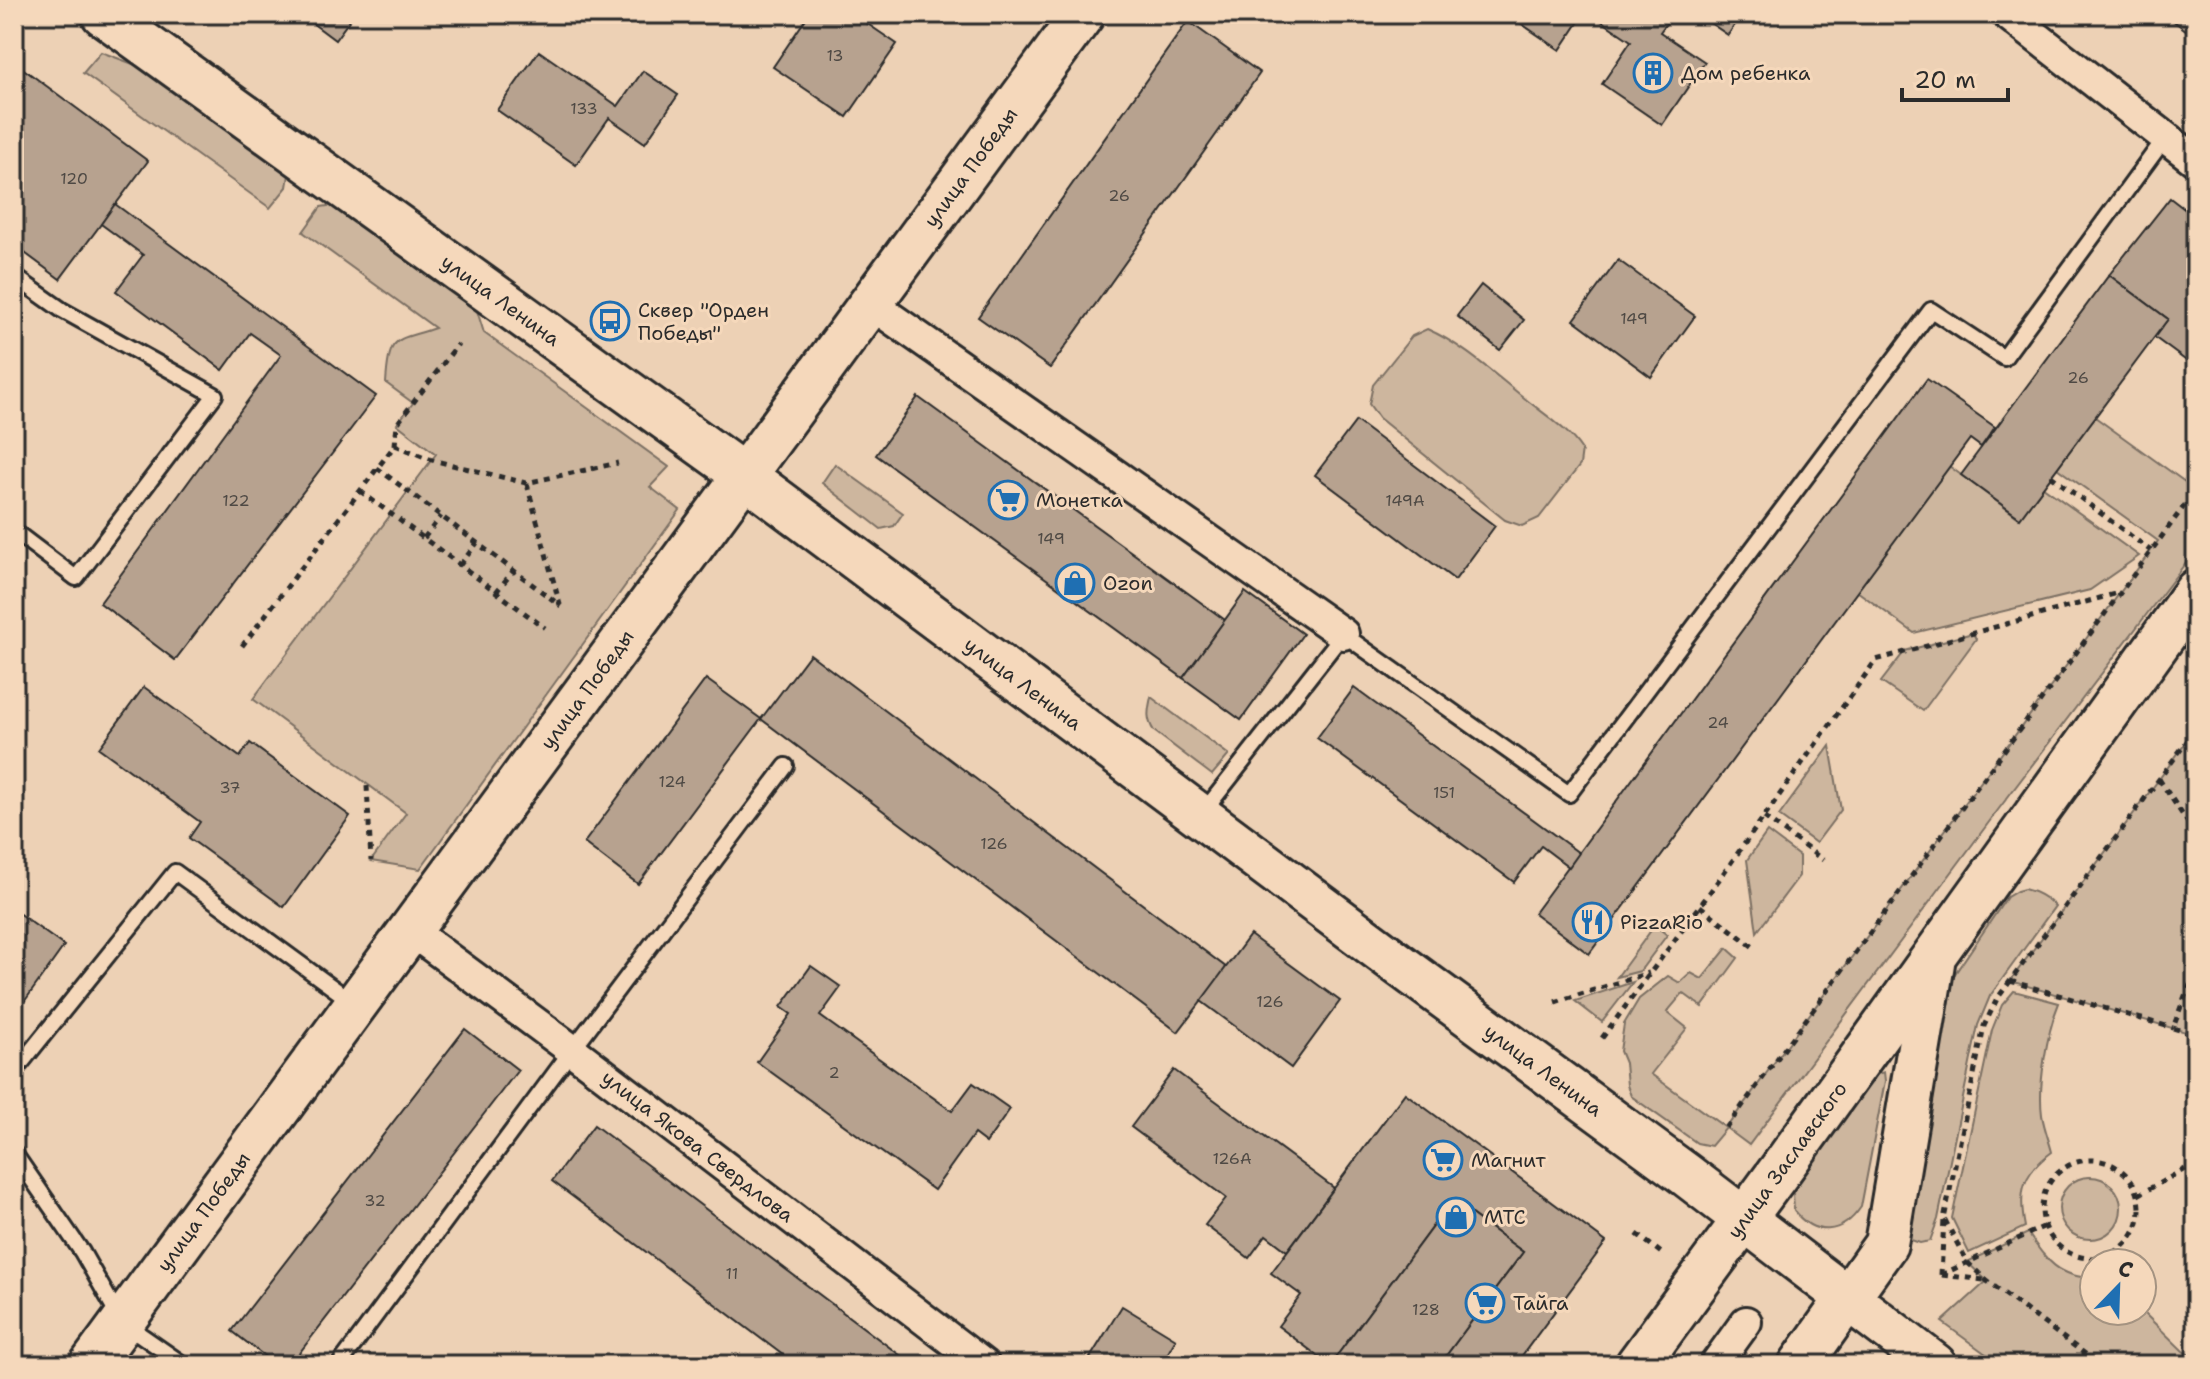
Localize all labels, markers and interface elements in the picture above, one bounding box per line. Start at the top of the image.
house number: 13 [826,45,844,66]
building icon: Дом ребенка [1632,52,1674,94]
scale bar [1902,52,2008,102]
place label: Дом ребенка [1681,60,1811,86]
text: 20 m [1914,64,1976,96]
house number: 133 [570,98,598,119]
street label: улица Победы [918,102,1023,232]
house number: 120 [60,168,88,189]
house number: 26 [1108,185,1130,206]
street label: улица Ленина [436,249,566,352]
place label: Сквер "Орден Победы" [638,297,769,346]
bus stop icon: Сквер "Орден Победы" [589,300,631,342]
house number: 149 [1620,308,1648,329]
house number: 26 [2067,367,2089,388]
supermarket icon: Монетка [987,479,1029,521]
place label: Монетка [1036,487,1124,513]
house number: 122 [222,490,250,511]
house number: 149А [1385,490,1425,511]
house number: 149 [1037,528,1065,549]
shop icon: Ozon [1054,562,1096,604]
place label: Ozon [1103,570,1153,596]
street label: улица Победы [534,624,640,755]
street label: улица Ленина [959,631,1088,736]
house number: 24 [1707,712,1729,733]
house number: 124 [658,771,686,792]
house number: 37 [219,777,241,798]
house number: 151 [1433,782,1455,803]
house number: 126 [980,833,1008,854]
restaurant icon: PizzaRio [1571,901,1613,943]
place label: PizzaRio [1620,909,1703,935]
house number: 126 [1256,991,1284,1012]
street label: улица Ленина [1479,1018,1608,1122]
house number: 2 [828,1062,840,1083]
street label: улица Якова Свердлова [596,1064,800,1228]
street label: улица Заславского [1721,1076,1853,1244]
supermarket icon: Магнит [1422,1139,1464,1181]
street label: улица Победы [151,1147,256,1277]
place label: Магнит [1471,1147,1546,1173]
house number: 126А [1212,1148,1252,1169]
house number: 32 [364,1190,386,1211]
shop icon: МТС [1435,1196,1477,1238]
place label: МТС [1484,1204,1526,1230]
north arrow [2078,1247,2158,1327]
text: С [2114,1253,2138,1285]
house number: 11 [726,1263,738,1284]
supermarket icon: Тайга [1464,1282,1506,1324]
place label: Тайга [1513,1290,1569,1316]
house number: 128 [1412,1299,1440,1320]

